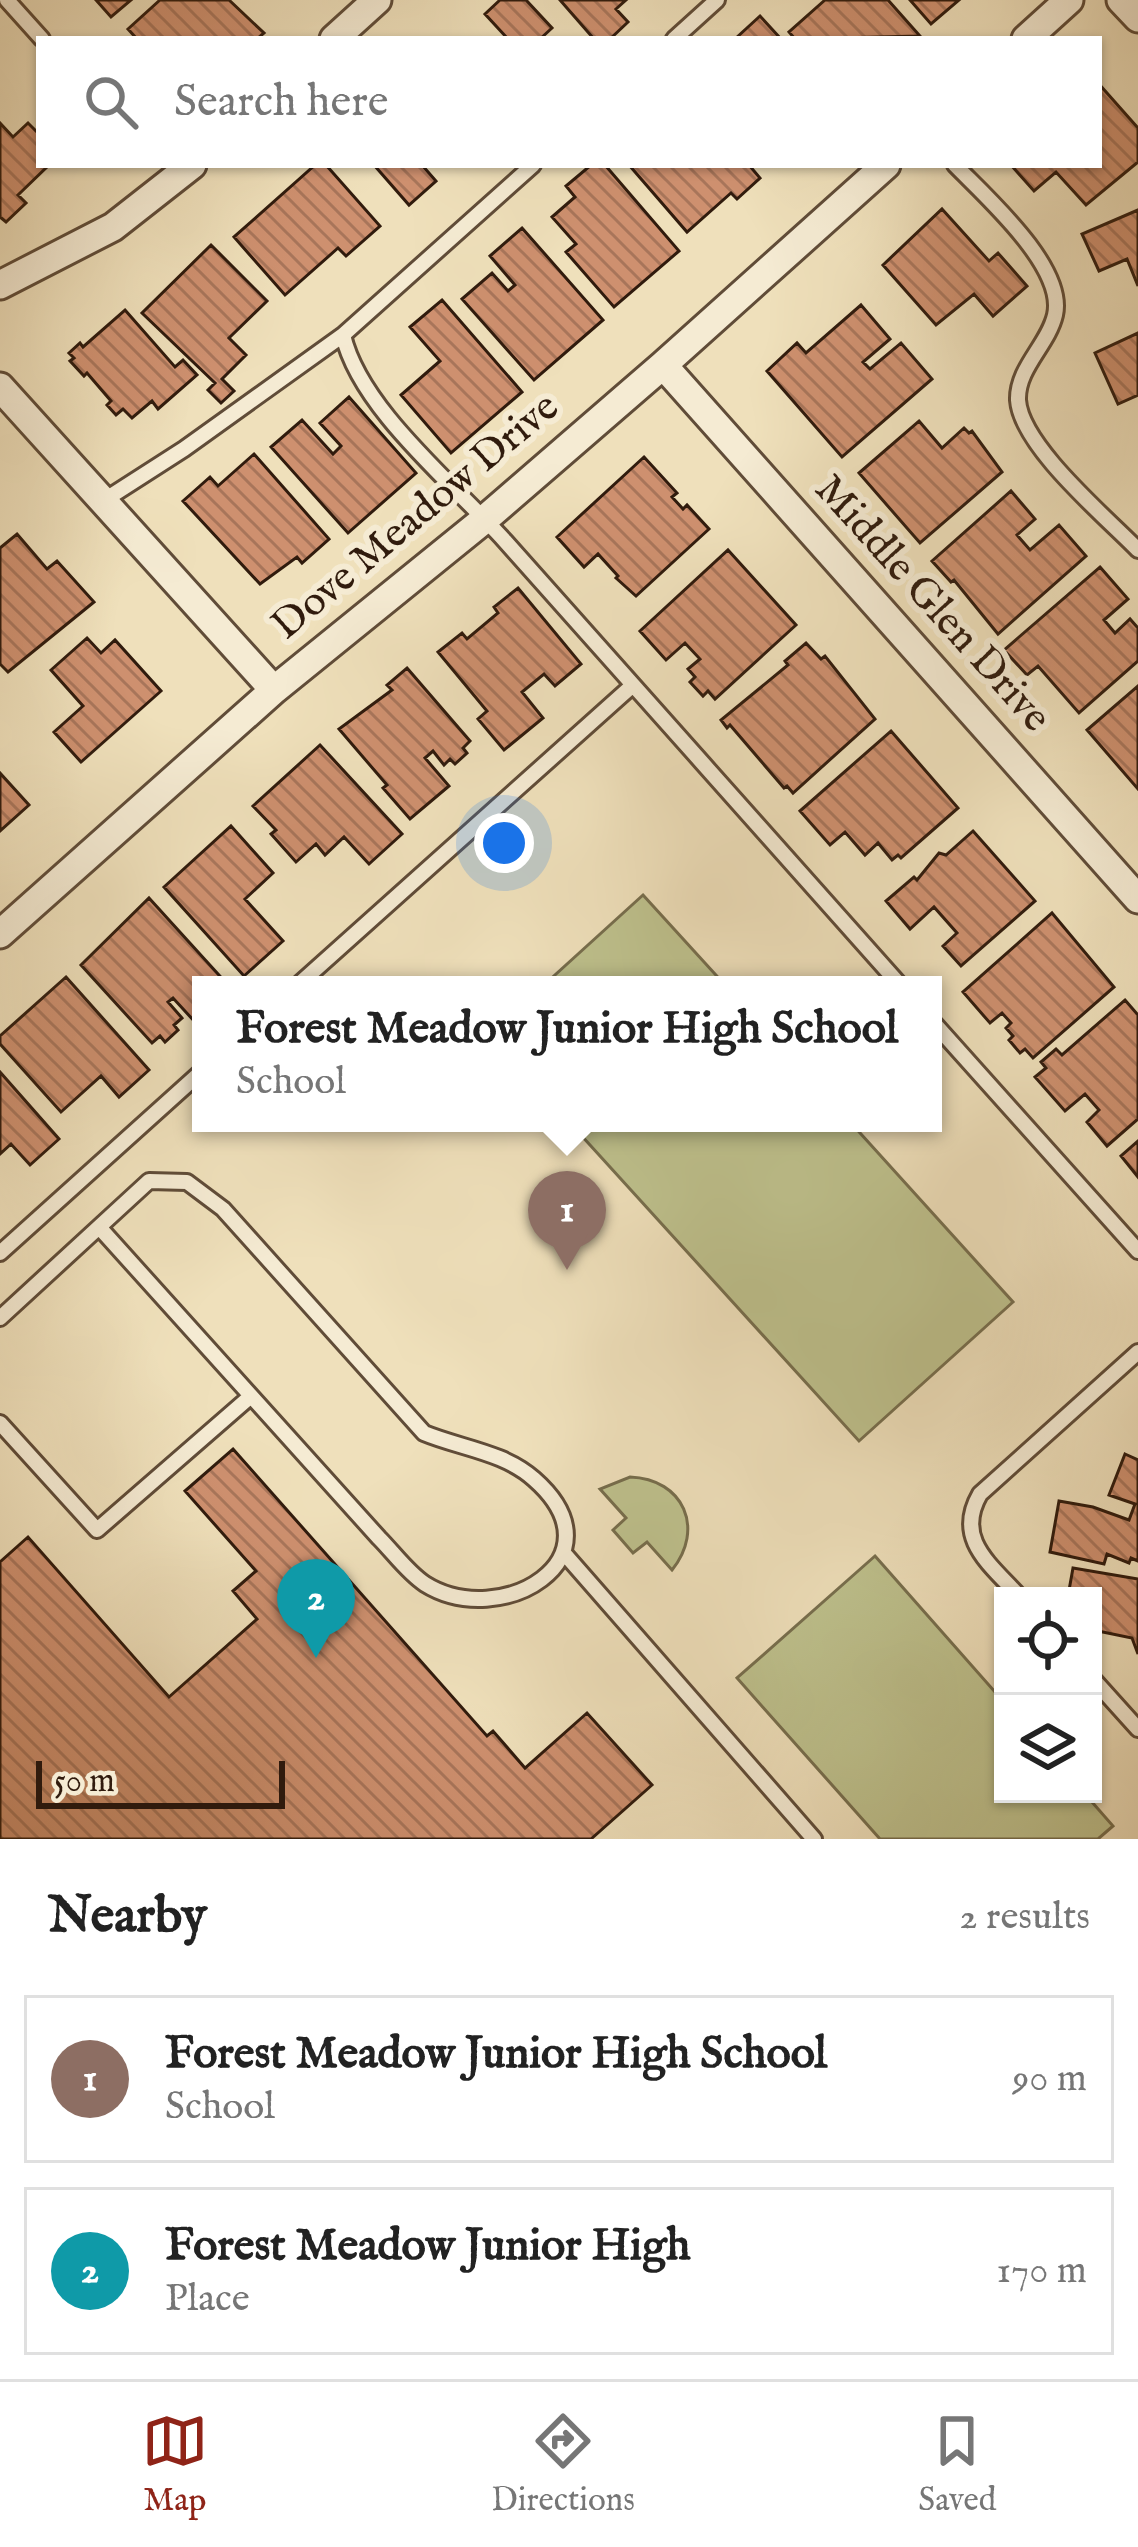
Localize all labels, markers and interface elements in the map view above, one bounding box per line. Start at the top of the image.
search box [36,36,1102,168]
icon: search [78,69,144,135]
text: Search here [174,74,388,131]
street label: Dove Meadow Drive [262,381,570,653]
street label: Middle Glen Drive [802,464,1062,744]
your location [474,813,534,873]
popup [192,976,942,1132]
text: Forest Meadow Junior High School [236,1001,898,1058]
text: School [236,1058,346,1107]
pin: 1 [528,1171,606,1270]
pin: 2 [277,1559,355,1658]
map controls [994,1587,1102,1803]
button: locate [994,1587,1102,1695]
button: layers [994,1695,1102,1803]
scale bar [36,1755,285,1808]
text: 50 m [54,1761,115,1803]
text: Nearby [48,1885,207,1950]
text: 2 results [959,1893,1090,1942]
text: Forest Meadow Junior High School [165,2026,827,2083]
text: 1 [83,2055,97,2104]
text: 90 m [1012,2055,1087,2104]
text: School [165,2083,275,2132]
text: Forest Meadow Junior High [165,2218,691,2275]
text: 2 [81,2247,99,2296]
text: 170 m [996,2247,1087,2296]
text: Place [165,2275,250,2324]
tab: Map [142,2408,208,2522]
tab: Directions [491,2408,635,2522]
tab: Saved [918,2408,996,2522]

